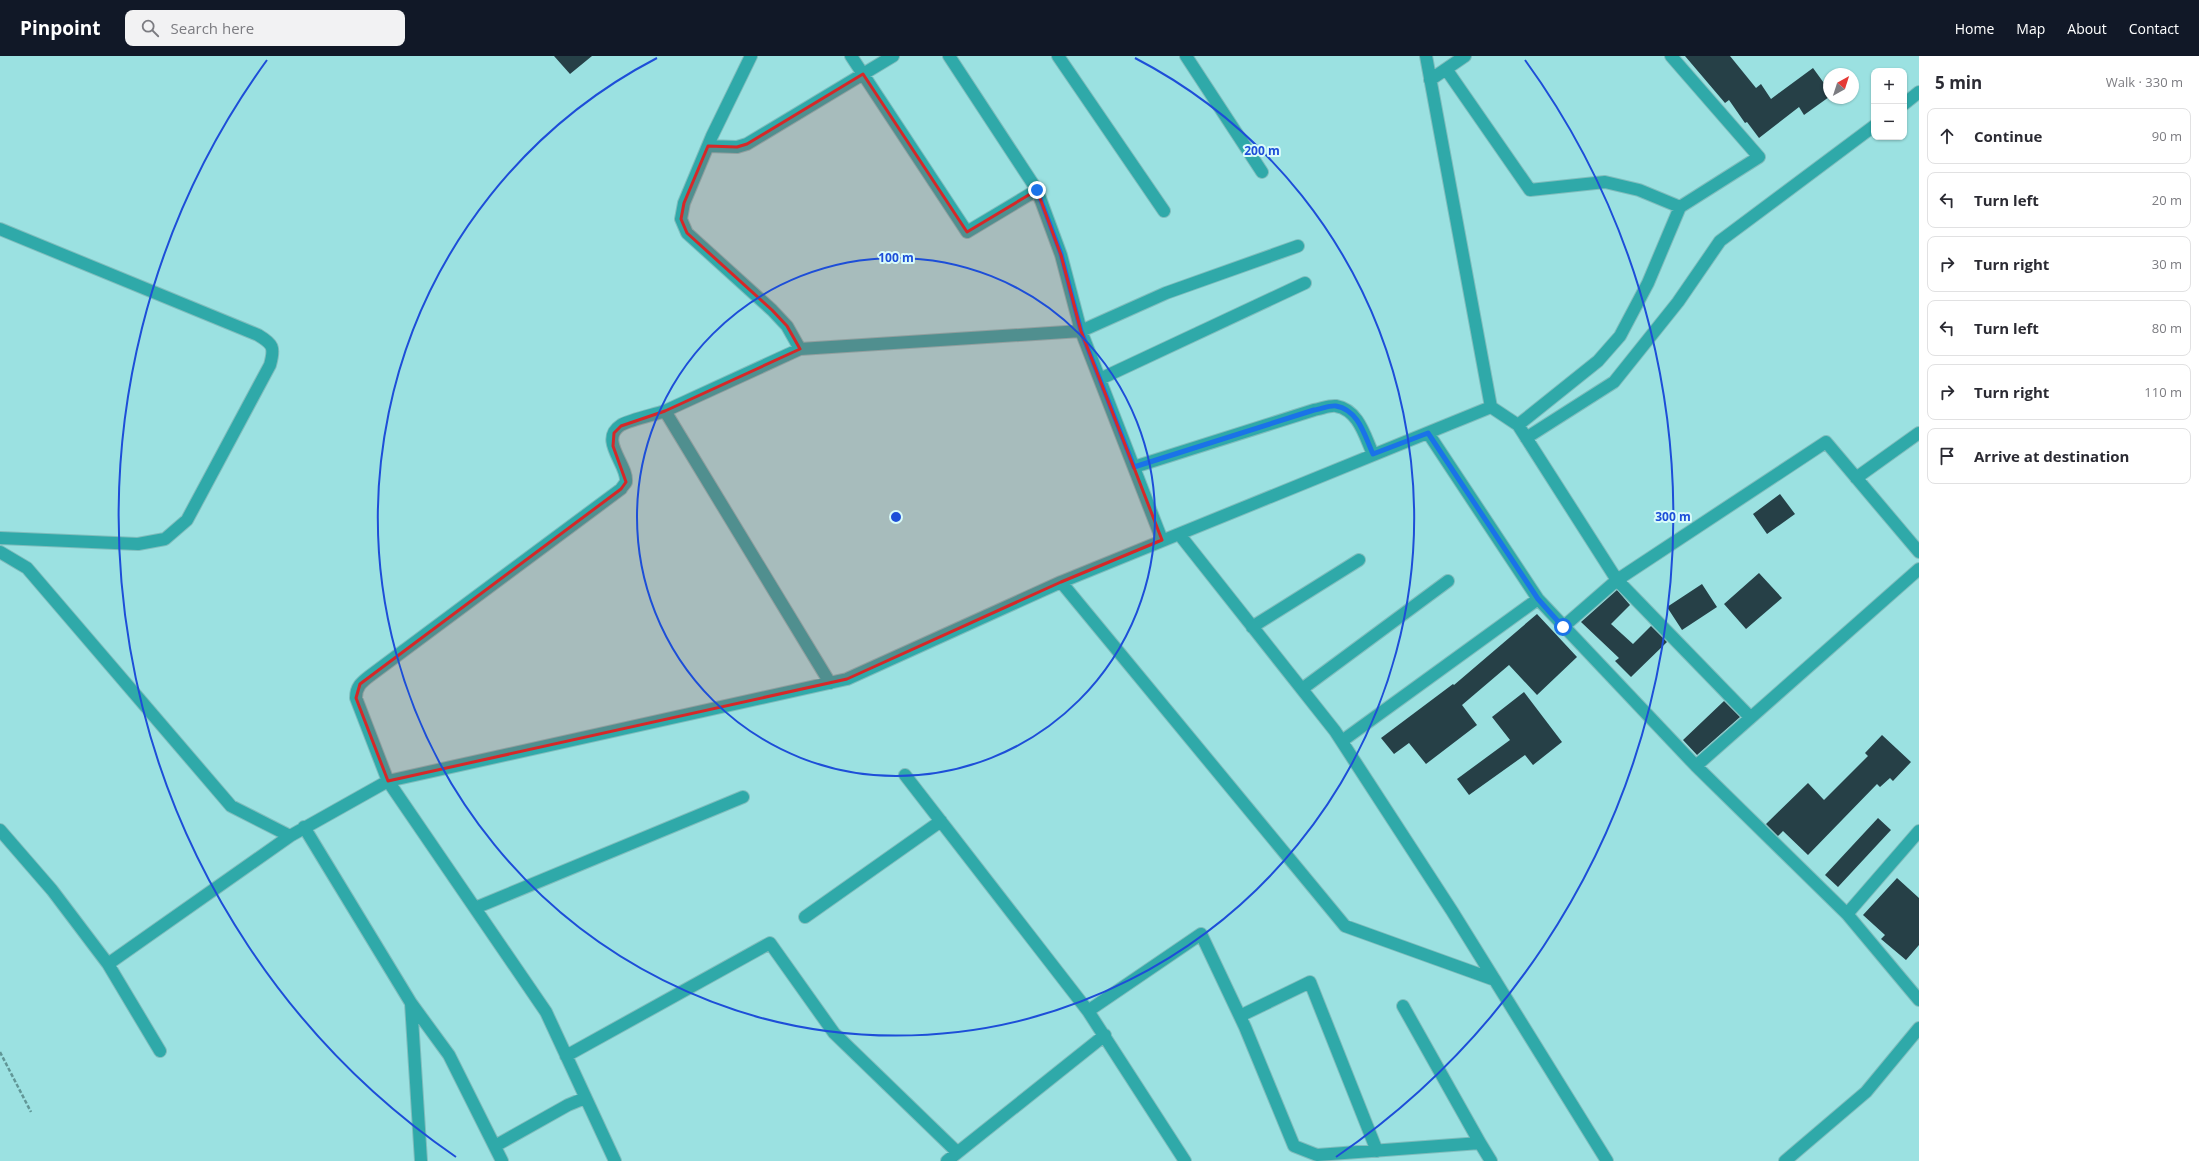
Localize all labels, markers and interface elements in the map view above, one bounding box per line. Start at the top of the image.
search box [125,10,405,46]
text: Pinpoint [20,15,101,41]
icon: search [139,17,161,39]
text: Search here [171,18,254,38]
text: Home [1955,19,1994,38]
text: Map [2016,19,2045,38]
text: About [2067,19,2107,38]
text: Contact [2129,19,2179,38]
north arrow [1823,68,1859,104]
map controls [1871,68,1907,140]
button: + [1871,68,1907,104]
text: 5 min [1935,71,1982,94]
text: Walk · 330 m [2106,73,2183,91]
button: − [1871,104,1907,140]
icon: ahead [1936,125,1958,147]
text: Continue [1974,126,2042,146]
text: 90 m [2152,127,2182,145]
text: 200 m [1244,142,1280,159]
route end [1028,181,1046,199]
icon: left [1936,189,1958,211]
text: Turn left [1974,190,2039,210]
text: 20 m [2152,191,2182,209]
text: 100 m [878,249,914,266]
icon: right [1936,253,1958,275]
text: Turn right [1974,254,2049,274]
text: 30 m [2152,255,2182,273]
icon: left [1936,317,1958,339]
text: Turn left [1974,318,2039,338]
text: 80 m [2152,319,2182,337]
icon: right [1936,381,1958,403]
text: Turn right [1974,382,2049,402]
text: 110 m [2144,383,2182,401]
icon: arrive [1936,445,1958,467]
text: Arrive at destination [1974,446,2129,466]
text: 300 m [1655,508,1691,525]
centre of rings [889,510,903,524]
route start [1554,618,1572,636]

